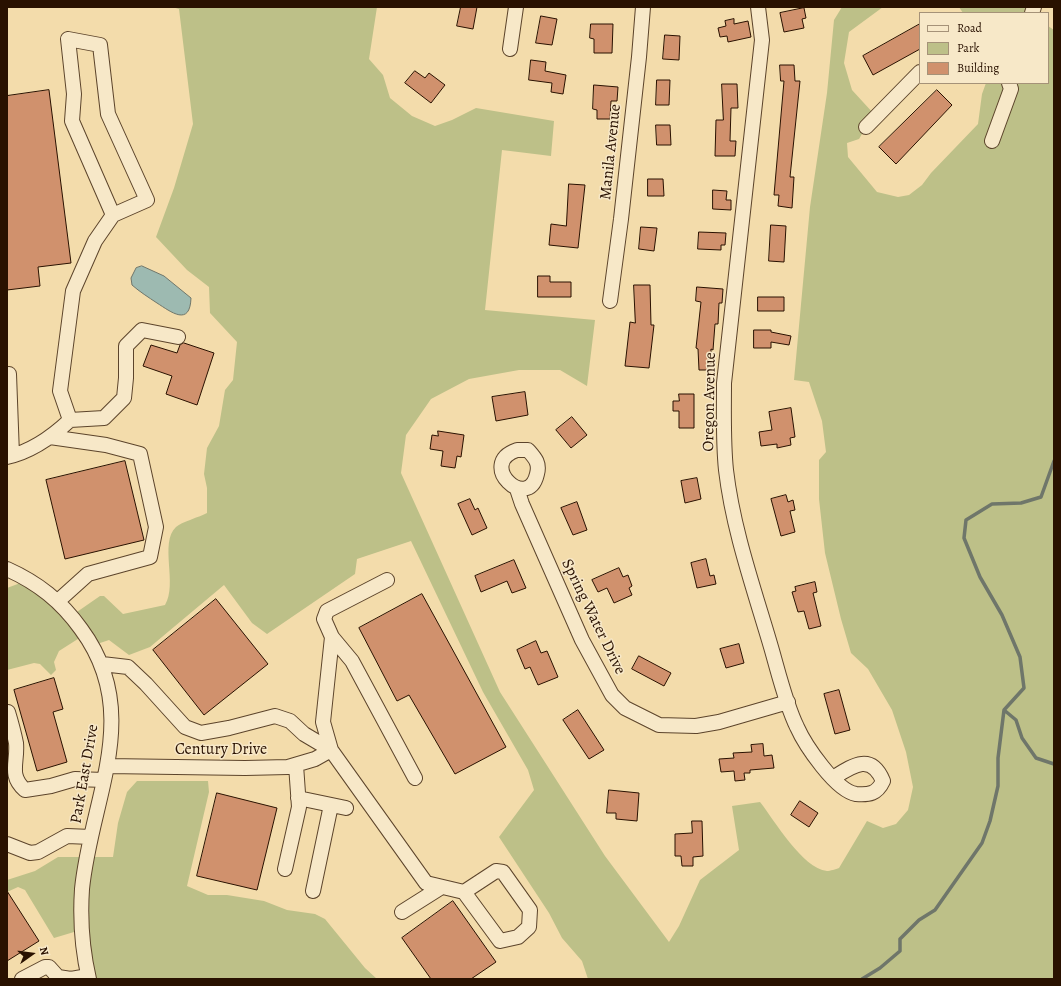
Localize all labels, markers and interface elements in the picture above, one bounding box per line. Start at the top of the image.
legend [919,12,1049,84]
text: Road [957,20,982,36]
text: Park [957,40,980,56]
text: Building [957,60,999,76]
street label: Manila Avenue [596,103,626,201]
street label: Oregon Avenue [700,352,720,452]
street label: Spring Water Drive [557,556,629,678]
street label: Park East Drive [67,723,103,825]
street label: Century Drive [175,740,267,760]
north arrow [12,934,52,974]
text: N [36,945,52,957]

